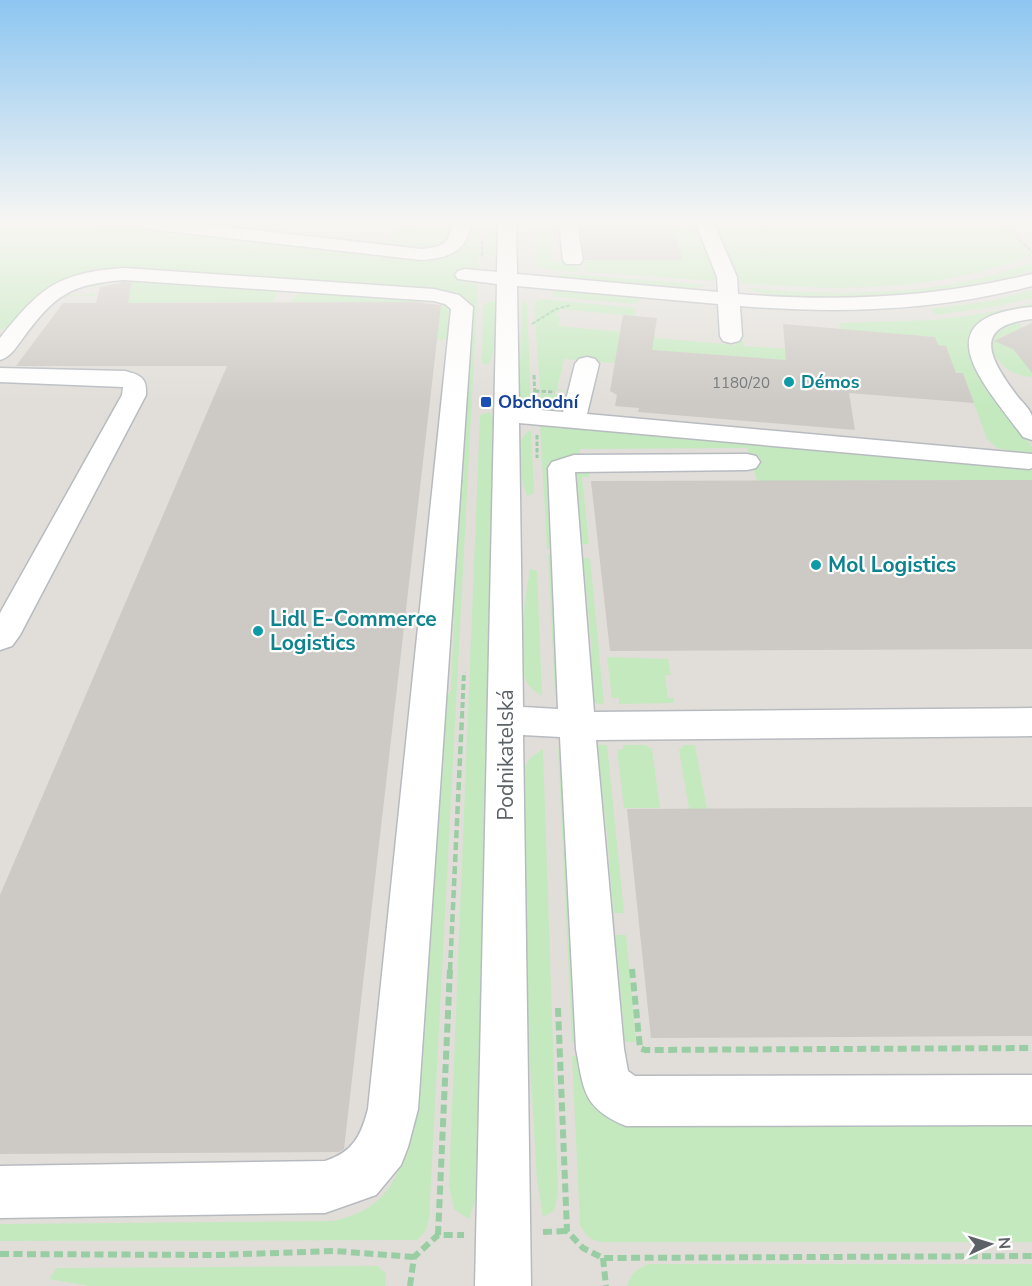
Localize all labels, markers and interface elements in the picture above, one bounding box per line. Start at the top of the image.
place label: Démos [801,370,860,394]
house number: 1180/20 [712,373,770,393]
marker: Démos [782,375,796,389]
place label: Obchodní [498,390,580,414]
marker: Obchodní [479,395,493,409]
place label: Mol Logistics [828,551,956,579]
marker: Mol Logistics [809,558,823,572]
place label: Lidl E-Commerce Logistics [270,605,437,657]
marker: Lidl E-Commerce Logistics [251,624,265,638]
street label: Podnikatelská [492,689,520,821]
north arrow [960,1214,1020,1274]
text: N [993,1236,1015,1250]

